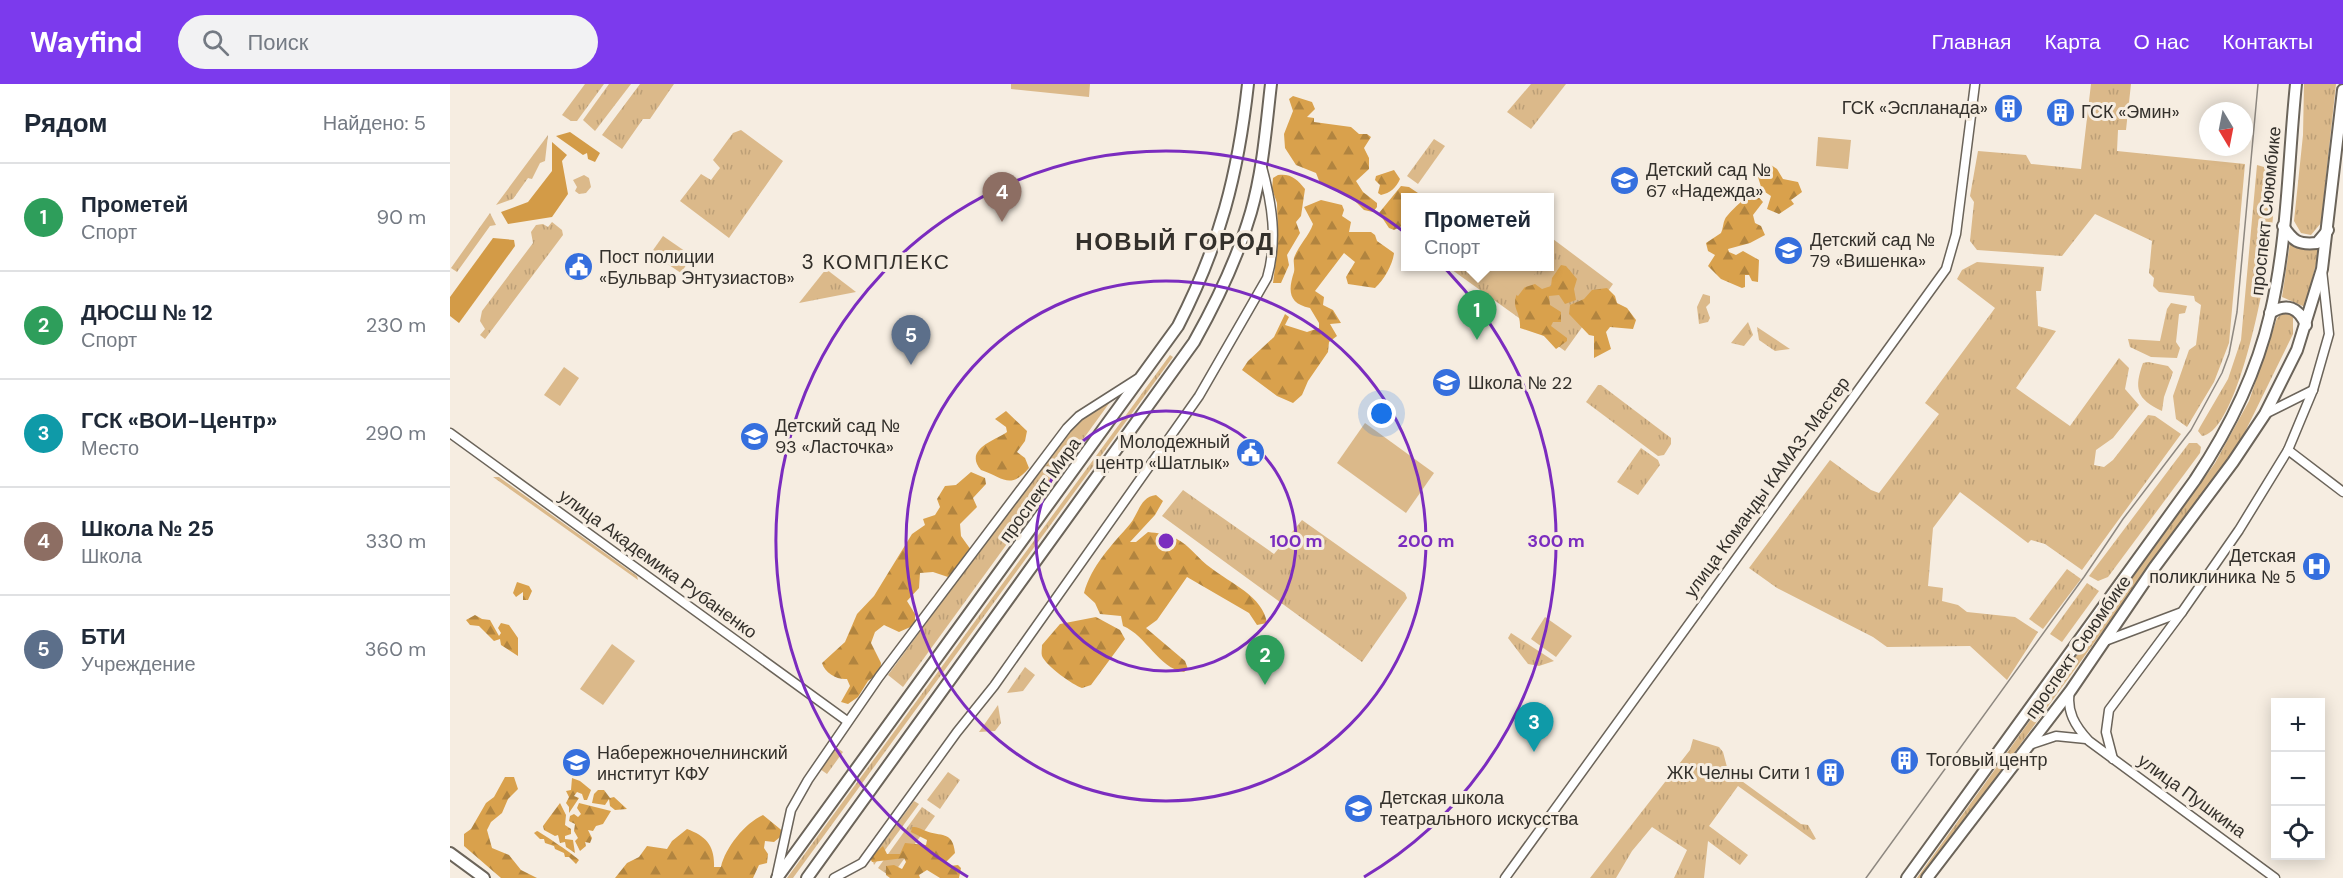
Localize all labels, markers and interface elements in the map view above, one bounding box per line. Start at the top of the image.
search box [178,15,598,69]
text: Wayfind [30,24,142,61]
icon: search [199,26,232,59]
text: Поиск [247,28,308,57]
text: Главная [1931,28,2011,56]
text: Карта [2044,28,2101,56]
text: О нас [2134,28,2189,56]
text: Контакты [2222,28,2313,56]
building icon: ГСК «Эспланада» [1993,92,2025,124]
place label: ГСК «Эспланада» [1842,96,1988,120]
building icon: ГСК «Эмин» [2044,96,2076,128]
place label: ГСК «Эмин» [2081,100,2180,124]
north arrow [2199,102,2253,156]
text: Рядом [24,106,107,140]
text: Найдено: 5 [323,110,426,136]
street label: проспект Сююмбике [2245,125,2287,297]
place label: Детский сад № 67 «Надежда» [1646,158,1771,203]
school or university icon: Детский сад № 67 «Надежда» [1609,164,1641,196]
pin: 4 [982,172,1022,222]
text: Прометей [81,190,188,219]
popup [1401,193,1554,271]
text: 1 [40,204,47,230]
text: 90 m [377,204,426,230]
text: Прометей [1424,205,1531,234]
text: Спорт [81,219,137,245]
district label: НОВЫЙ ГОРОД [1075,226,1275,257]
place label: Детский сад № 79 «Вишенка» [1810,228,1935,273]
text: Спорт [1424,234,1480,260]
school or university icon: Детский сад № 79 «Вишенка» [1773,234,1805,266]
place label: Пост полиции «Бульвар Энтузиастов» [599,245,795,290]
district label: 3 КОМПЛЕКС [802,248,950,276]
public building icon: Пост полиции «Бульвар Энтузиастов» [562,251,594,283]
pin: 1 [1458,290,1496,340]
text: ДЮСШ № 12 [81,298,213,327]
text: 2 [38,312,49,338]
text: 230 m [366,312,426,338]
pin: 5 [892,316,930,365]
text: Спорт [81,327,137,353]
school or university icon: Школа № 22 [1431,367,1463,399]
place label: Школа № 22 [1468,371,1572,395]
street label: улица Команды КАМАЗ-Мастер [1679,372,1855,602]
your location [1367,399,1396,428]
text: ГСК «ВОИ-Центр» [81,406,277,435]
place label: Детский сад № 93 «Ласточка» [775,414,900,459]
text: 3 [37,420,50,446]
text: 290 m [365,420,426,446]
school or university icon: Детский сад № 93 «Ласточка» [738,420,770,452]
place label: Молодежный центр «Шатлык» [1095,430,1230,475]
street label: проспект Мира [994,432,1087,548]
text: Место [81,435,139,461]
public building icon: Молодежный центр «Шатлык» [1235,436,1267,468]
street label: улица Академика Рубаненко [554,484,762,644]
text: Школа № 25 [81,514,214,543]
text: 4 [37,528,50,554]
text: 330 m [366,528,426,554]
text: 100 m [1269,529,1323,553]
text: 200 m [1398,529,1454,553]
text: 300 m [1527,529,1585,553]
centre of rings [1156,531,1176,551]
text: Школа [81,543,142,569]
place label: Детская поликлиника № 5 [2149,544,2296,589]
hospital icon: Детская поликлиника № 5 [2301,550,2333,582]
street label: проспект Сююмбике [2019,570,2137,724]
text: БТИ [81,622,126,651]
text: 5 [37,636,50,662]
text: 360 m [365,636,426,662]
pin: 2 [1246,636,1284,685]
text: Учреждение [81,651,196,677]
map controls [2271,698,2325,860]
button: + [2271,698,2325,752]
pin: 3 [1514,702,1554,752]
place label: Набережночелнинский институт КФУ [597,741,788,786]
building icon: Тоговый центр [1889,744,1921,776]
school or university icon: Набережночелнинский институт КФУ [560,747,592,779]
place label: Тоговый центр [1926,748,2047,772]
street label: улица Пушкина [2133,749,2252,844]
button: − [2271,752,2325,806]
building icon: ЖК Челны Сити 1 [1815,757,1847,789]
place label: ЖК Челны Сити 1 [1667,761,1810,785]
place label: Детская школа театрального искусства [1380,786,1579,831]
school or university icon: Детская школа театрального искусства [1343,792,1375,824]
button: locate [2271,806,2325,860]

